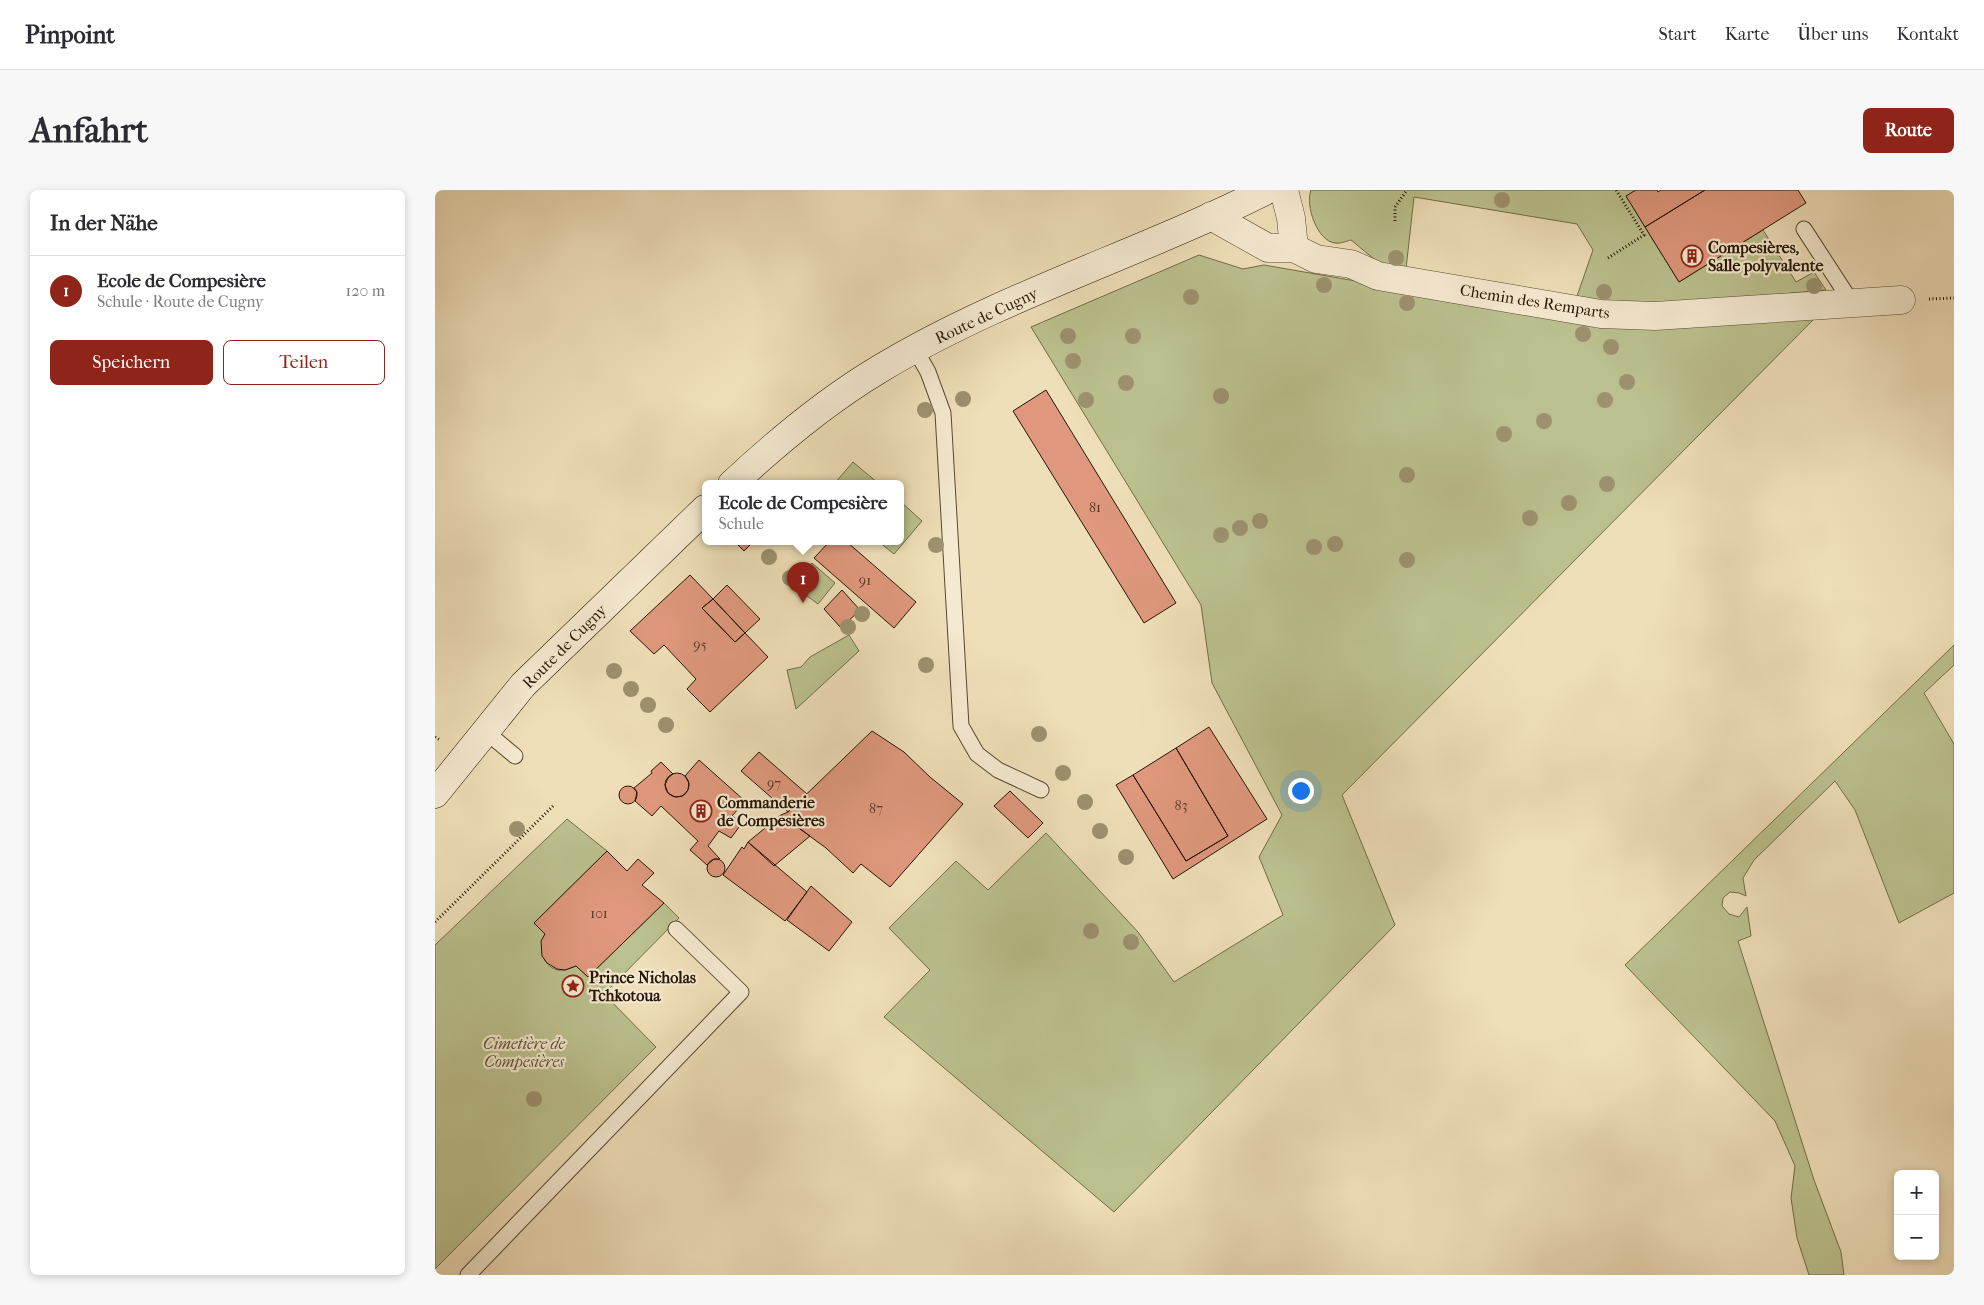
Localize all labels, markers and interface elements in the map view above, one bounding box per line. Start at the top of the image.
text: Pinpoint [25,21,115,49]
text: Start [1658,24,1697,45]
text: Karte [1725,24,1769,45]
text: Über uns [1797,24,1868,45]
text: Kontakt [1896,24,1959,45]
button: Route [1863,108,1954,153]
text: Anfahrt [30,110,148,151]
text: In der Nähe [50,211,158,235]
place label: Compesières, Salle polyvalente [1708,238,1823,276]
building icon: Compesières, Salle polyvalente [1680,244,1704,268]
text: Ecole de Compesière [97,270,266,292]
street label: Chemin des Remparts [1459,280,1611,323]
text: 1 [63,281,69,300]
text: 120 m [346,281,385,300]
street label: Route de Cugny [932,283,1041,348]
text: Schule · Route de Cugny [97,292,264,311]
button: Speichern [50,340,213,385]
button: Teilen [223,340,385,385]
popup [702,480,904,545]
text: Ecole de Compesière [719,492,887,514]
house number: 81 [1089,499,1101,516]
text: Schule [719,514,764,533]
pin: 1 [787,562,819,603]
house number: 91 [859,572,871,589]
street label: Route de Cugny [518,600,611,692]
house number: 95 [693,636,707,653]
house number: 97 [767,775,781,792]
your location [1288,778,1314,804]
place label: Commanderie de Compesières [717,793,825,831]
house number: 83 [1175,797,1187,814]
building icon: Commanderie de Compesières [689,799,713,823]
house number: 87 [869,800,883,817]
house number: 101 [590,905,608,922]
place label: Prince Nicholas Tchkotoua [588,968,696,1005]
place icon: Prince Nicholas Tchkotoua [561,974,585,998]
park label: Cimetière de Compesières [483,1034,566,1071]
map controls [1894,1170,1939,1260]
button: + [1894,1170,1939,1215]
button: − [1894,1215,1939,1260]

